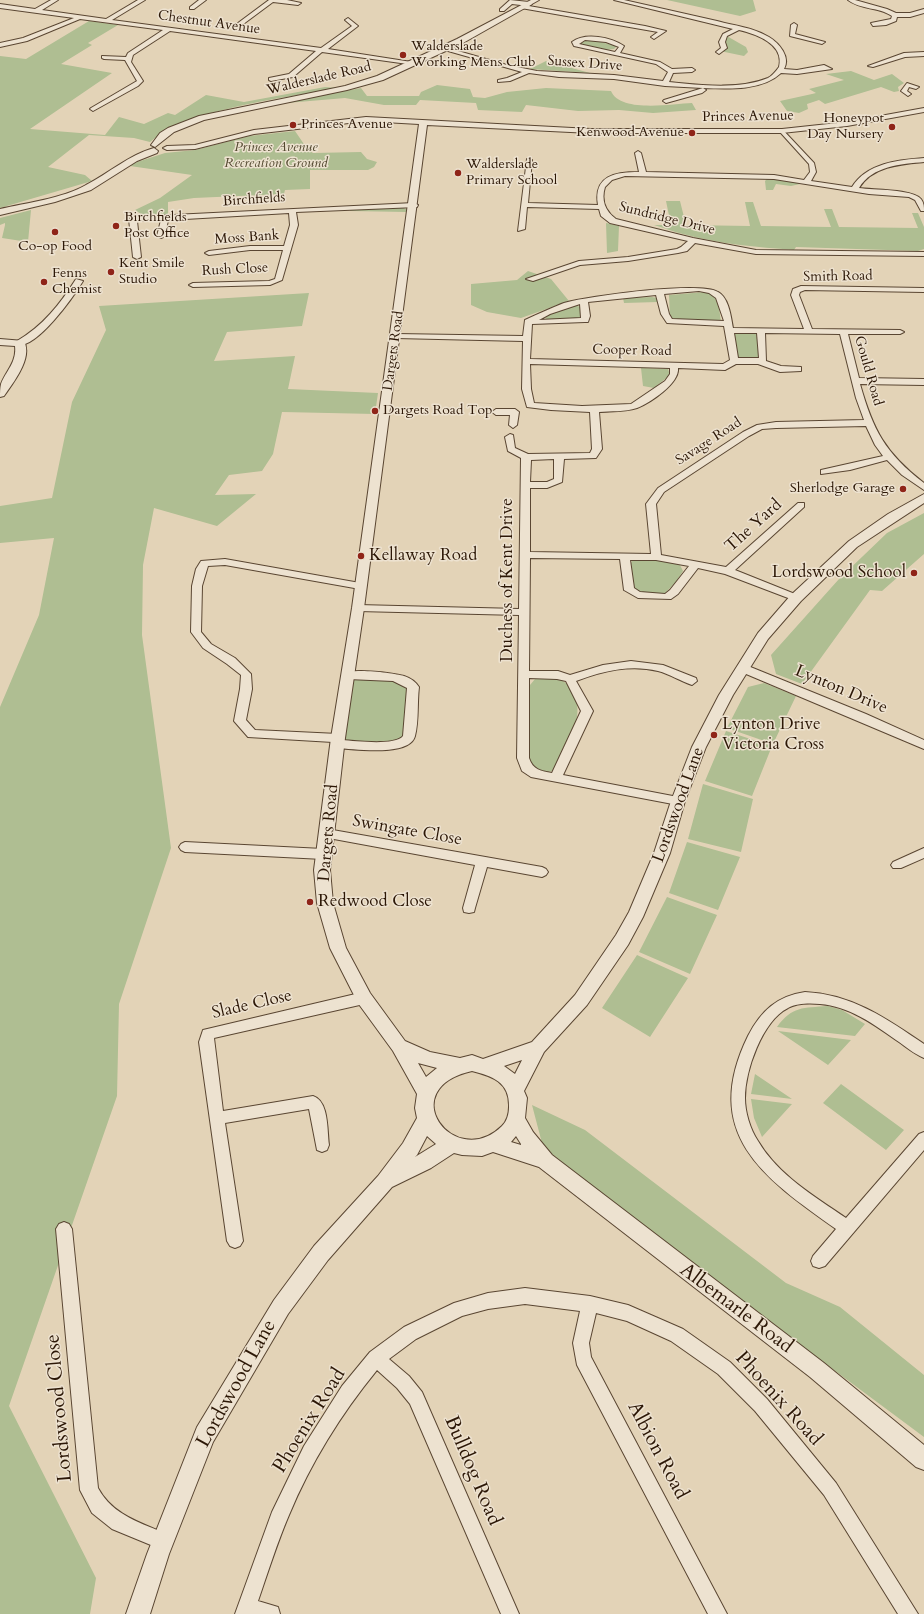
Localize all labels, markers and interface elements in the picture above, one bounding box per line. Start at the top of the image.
street label: Chestnut Avenue [157,8,261,38]
place label: Walderslade Working Mens Club [411,39,536,72]
marker: Walderslade Working Mens Club [398,50,408,60]
street label: Sussex Drive [547,53,623,75]
street label: Walderslade Road [265,59,373,99]
street label: Princes Avenue [702,108,794,126]
place label: Honeypot Day Nursery [807,111,884,144]
place label: Princes Avenue [301,117,393,133]
marker: Princes Avenue [288,120,298,130]
marker: Honeypot Day Nursery [887,122,897,132]
place label: Kenwood Avenue [576,125,684,141]
marker: Kenwood Avenue [687,128,697,138]
park label: Princes Avenue Recreation Ground [224,140,328,172]
place label: Walderslade Primary School [466,157,557,190]
marker: Walderslade Primary School [453,168,463,178]
street label: Birchfields [222,189,286,211]
street label: Sundridge Drive [617,199,717,239]
place label: Birchfields Post Office [124,210,190,242]
marker: Birchfields Post Office [111,221,121,231]
marker: Co-op Food [50,227,60,237]
street label: Moss Bank [214,227,280,249]
place label: Co-op Food [18,239,92,255]
place label: Kent Smile Studio [119,256,185,288]
street label: Rush Close [201,260,269,280]
place label: Fenns Chemist [52,266,102,298]
marker: Kent Smile Studio [106,267,116,277]
street label: Smith Road [803,268,873,286]
marker: Fenns Chemist [39,277,49,287]
street label: Dargets Road [380,310,408,392]
street label: Gould Road [850,334,886,408]
street label: Cooper Road [592,342,672,360]
place label: Dargets Road Top [383,403,492,419]
marker: Dargets Road Top [370,406,380,416]
street label: Savage Road [673,415,745,469]
place label: Sherlodge Garage [790,481,895,497]
marker: Sherlodge Garage [898,484,908,494]
street label: The Yard [721,495,787,557]
street label: Duchess of Kent Drive [498,498,518,662]
place label: Kellaway Road [369,546,477,566]
marker: Kellaway Road [356,551,366,561]
place label: Lordswood School [772,563,906,583]
marker: Lordswood School [909,568,919,578]
street label: Lynton Drive [792,661,890,719]
place label: Lynton Drive Victoria Cross [722,715,824,755]
marker: Lynton Drive Victoria Cross [709,730,719,740]
street label: Lordswood Lane [649,745,709,865]
street label: Dargets Road [315,784,343,882]
street label: Swingate Close [351,811,463,851]
place label: Redwood Close [318,892,432,912]
marker: Redwood Close [305,897,315,907]
street label: Slade Close [210,986,294,1024]
street label: Albemarle Road [675,1259,797,1359]
street label: Lordswood Lane [192,1316,282,1452]
street label: Lordswood Close [42,1333,78,1483]
street label: Phoenix Road [729,1347,827,1451]
street label: Phoenix Road [268,1364,352,1478]
street label: Albion Road [621,1398,693,1504]
street label: Bulldog Road [438,1413,506,1529]

